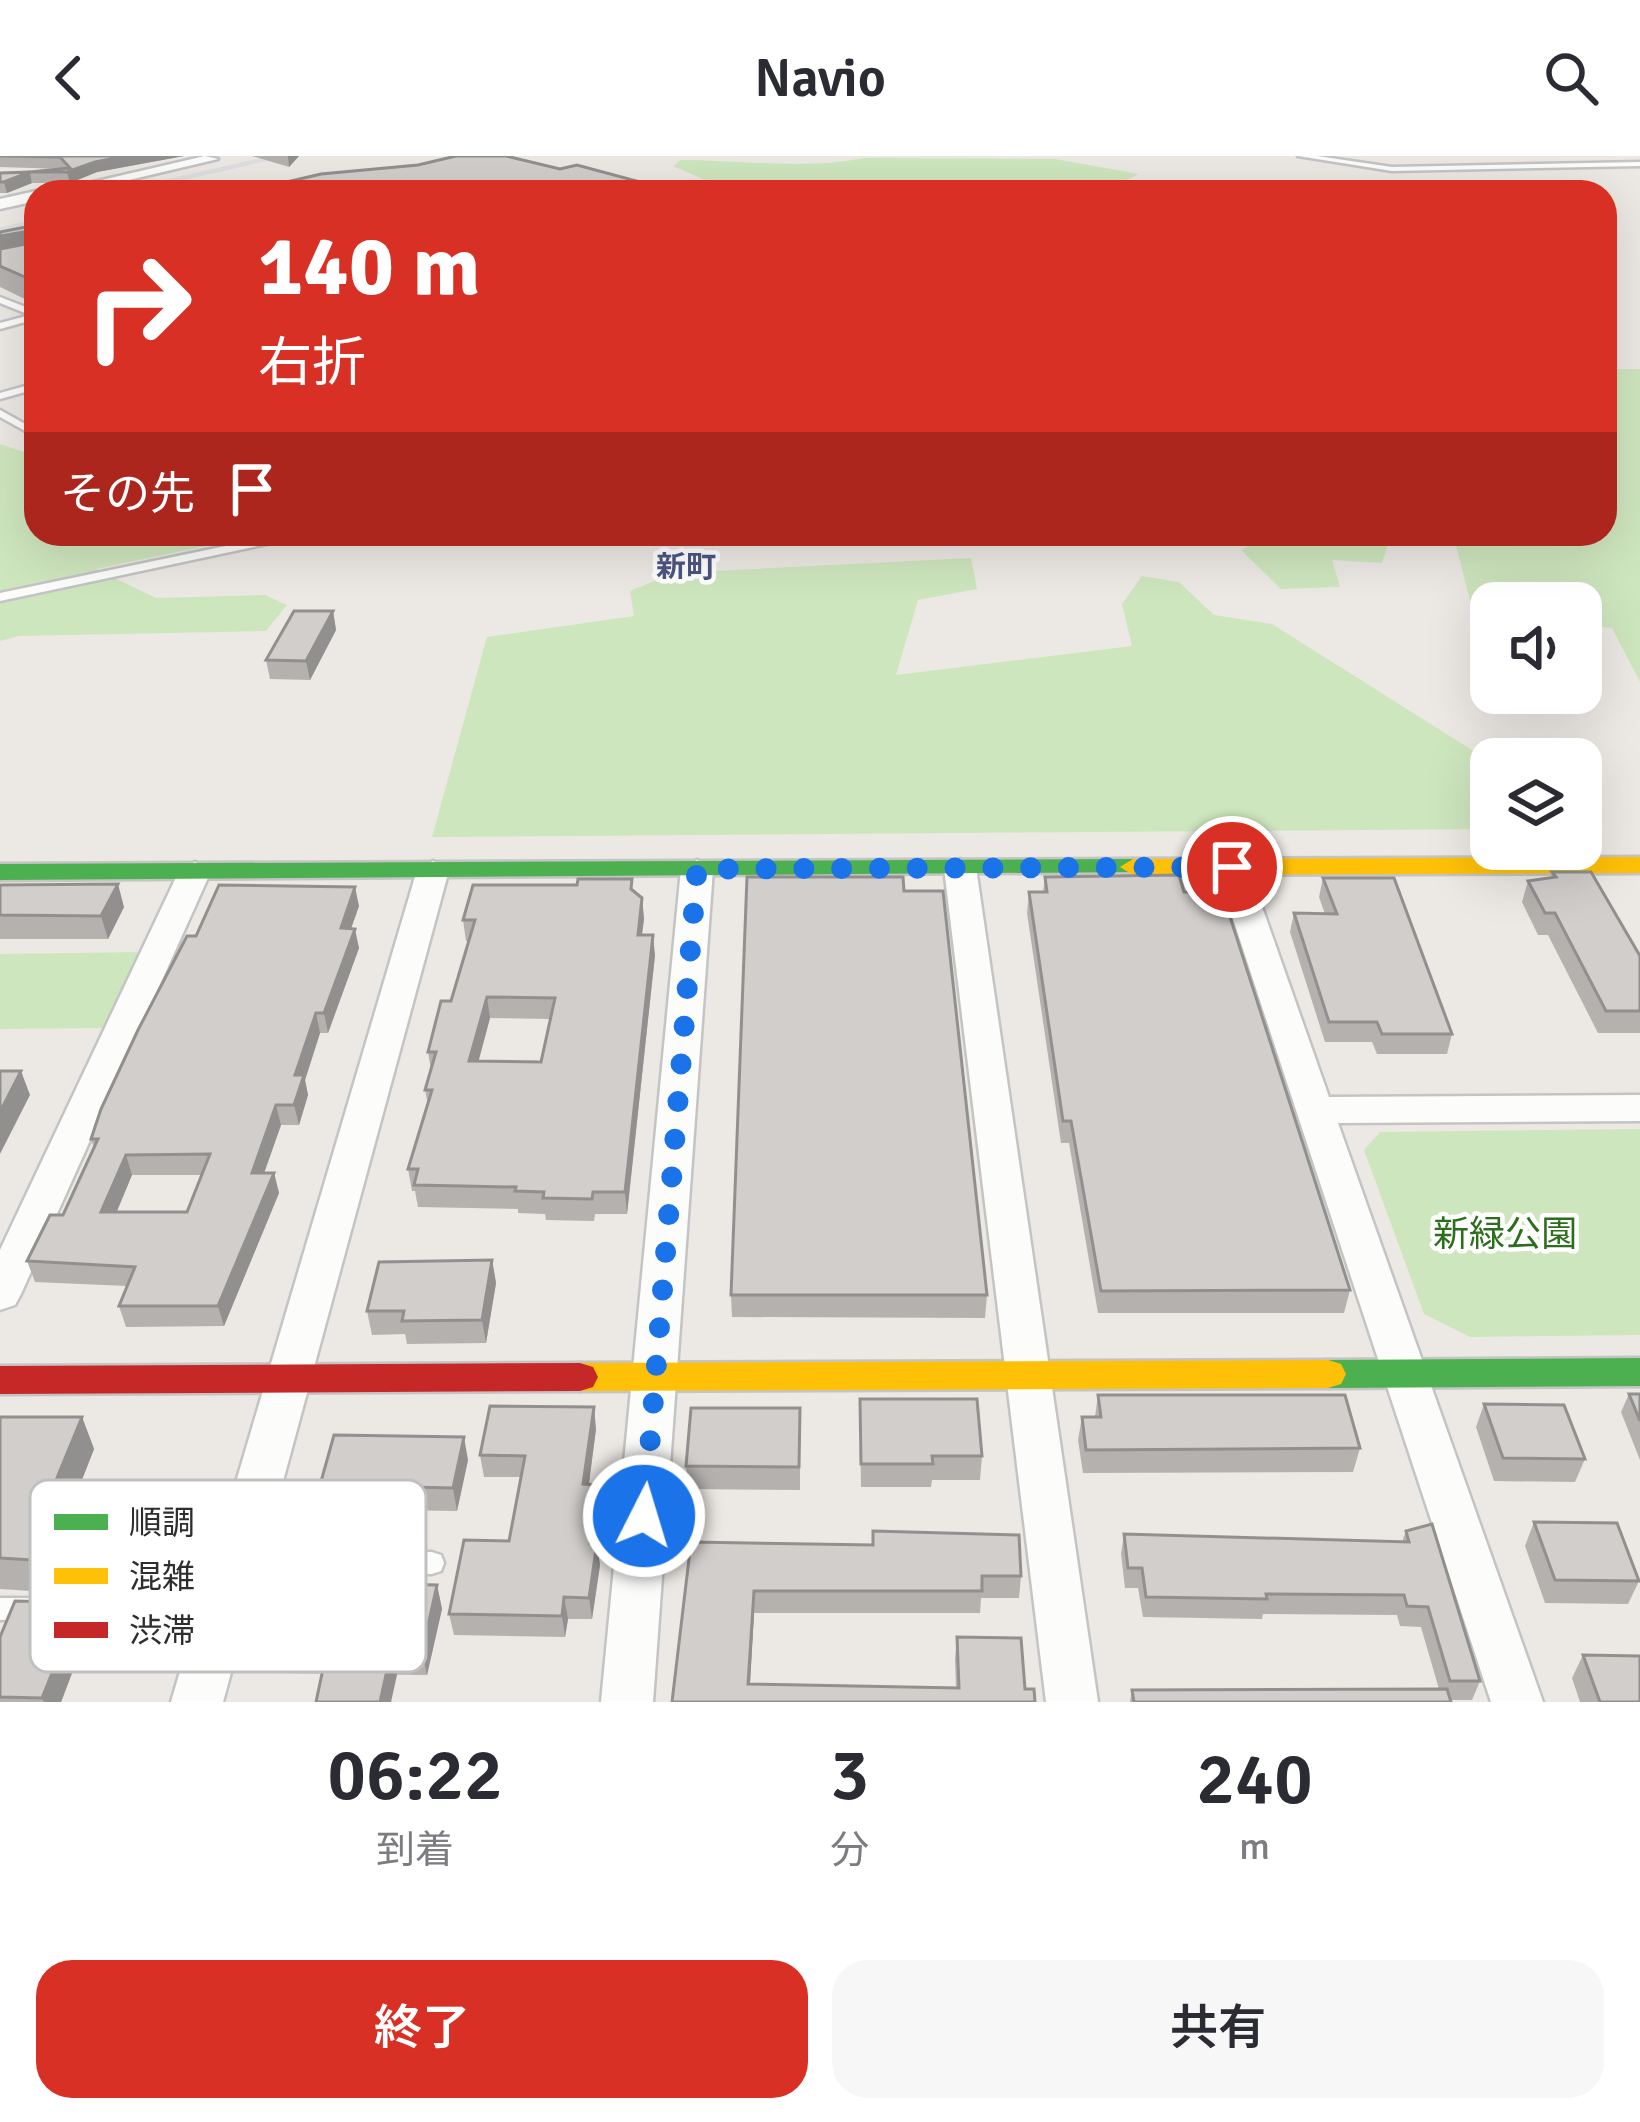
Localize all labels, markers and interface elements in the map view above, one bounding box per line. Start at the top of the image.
icon: back [36,45,102,111]
text: Navio [754,45,886,112]
icon: search [1538,45,1604,111]
text: 140 m [258,215,480,319]
icon: right [60,228,216,384]
text: 右折 [258,330,366,397]
icon: arrive [219,456,285,522]
text: その先 [60,467,195,522]
district label: 新町 [656,549,716,586]
map controls [1470,582,1602,870]
button: sound [1470,582,1602,714]
button: layers [1470,738,1602,870]
pin [1181,816,1283,918]
icon: arrive [1199,834,1265,900]
park label: 新緑公園 [1433,1212,1577,1257]
position arrow [581,1453,707,1579]
legend [30,1480,426,1672]
text: 順調 [129,1503,195,1544]
text: 混雑 [129,1557,195,1598]
text: 渋滞 [129,1611,195,1652]
text: 06:22 [327,1731,503,1820]
text: 3 [830,1731,869,1820]
text: 240 [1196,1735,1313,1824]
text: m [1239,1822,1270,1870]
text: 到着 [376,1826,454,1874]
text: 分 [830,1826,869,1874]
button: 終了 [36,1960,808,2098]
button: 共有 [832,1960,1604,2098]

